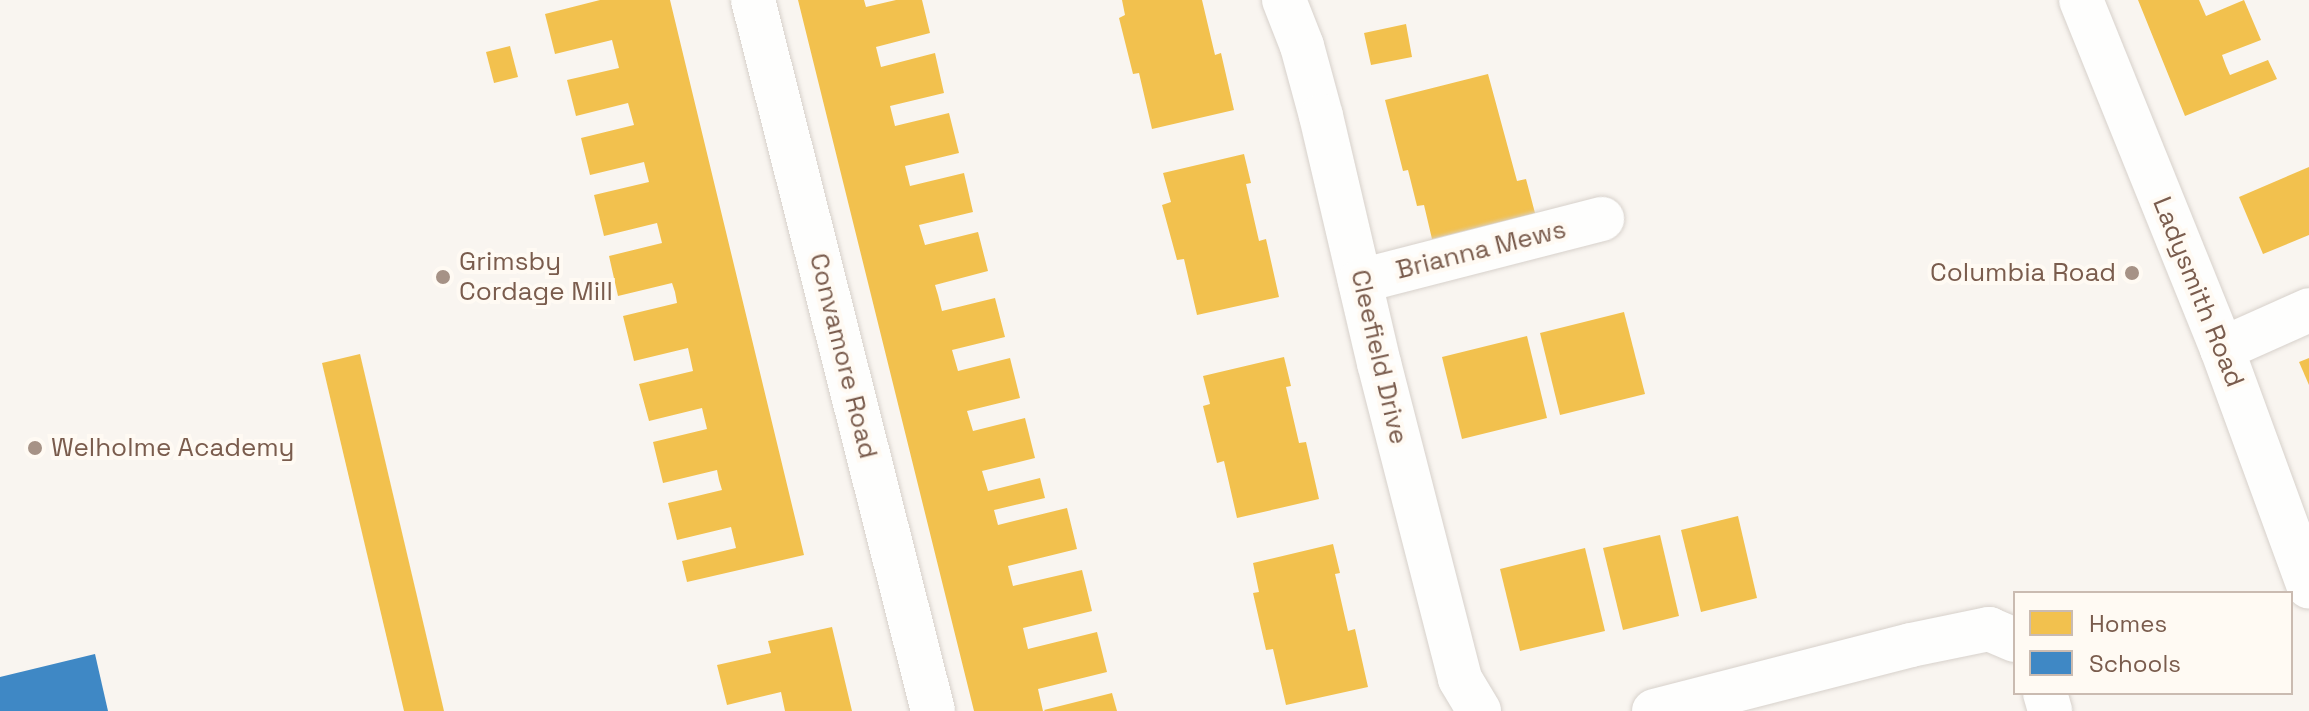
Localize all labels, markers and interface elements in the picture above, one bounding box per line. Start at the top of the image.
street label: Ladysmith Road [2146,192,2250,392]
street label: Brianna Mews [1393,214,1569,286]
place label: Grimsby Cordage Mill [459,246,613,308]
street label: Convamore Road [802,250,884,462]
place label: Columbia Road [1930,257,2116,289]
marker: Columbia Road [2123,264,2141,282]
street label: Cleefield Drive [1344,267,1414,447]
marker: Grimsby Cordage Mill [434,268,452,286]
place label: Welholme Academy [51,432,295,464]
marker: Welholme Academy [26,439,44,457]
legend [2013,591,2293,695]
text: Homes [2089,608,2167,639]
text: Schools [2089,648,2181,679]

